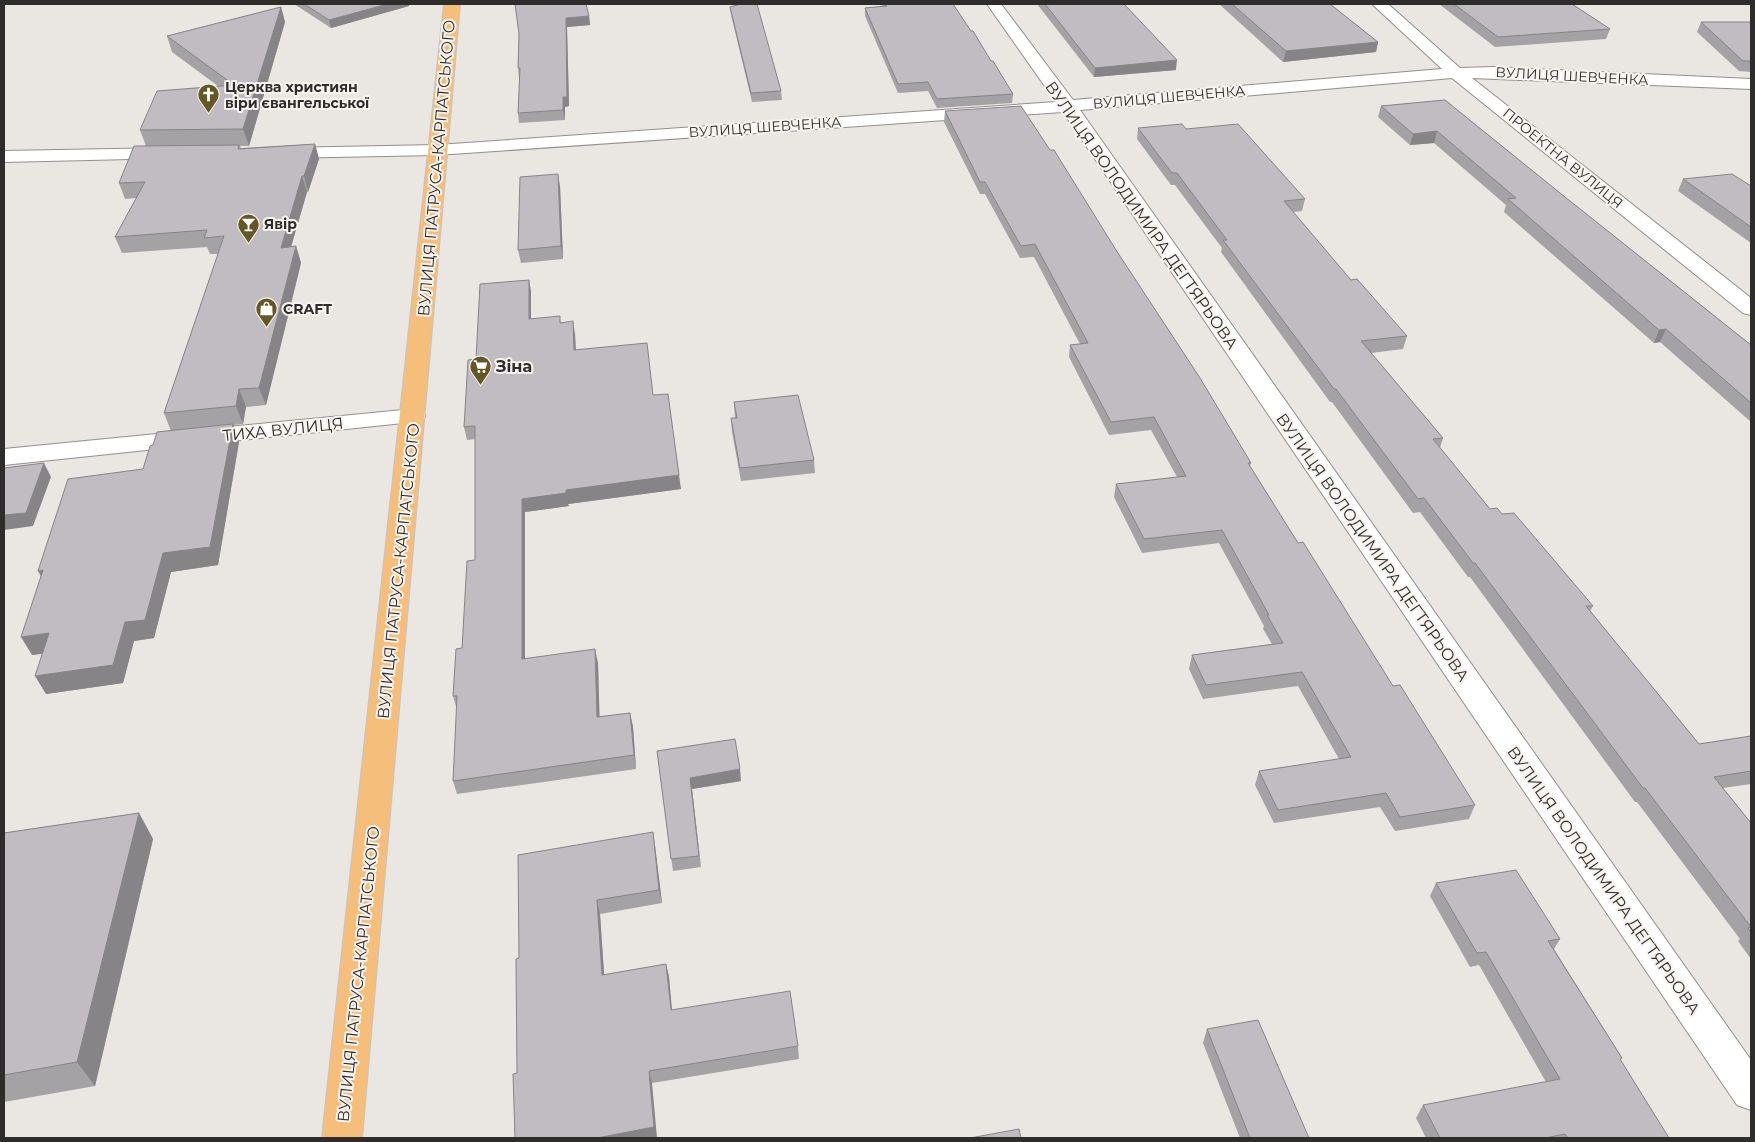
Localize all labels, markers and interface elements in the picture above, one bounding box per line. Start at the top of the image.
street label: ВУЛИЦЯ ПАТРУСА-КАРПАТСЬКОГО [414,19,459,317]
street label: ВУЛИЦЯ ШЕВЧЕНКА [1495,63,1649,89]
place label: Церква християн віри євангельської [225,78,370,112]
street label: ВУЛИЦЯ ВОЛОДИМИРА ДЕГТЯРЬОВА [1041,78,1242,353]
street label: ВУЛИЦЯ ШЕВЧЕНКА [1092,81,1247,113]
church icon: Церква християн віри євангельської [197,83,221,114]
street label: ПРОЕКТНА ВУЛИЦЯ [1499,104,1627,212]
street label: ВУЛИЦЯ ШЕВЧЕНКА [688,113,843,141]
bar icon: Явір [236,212,260,243]
place label: Явір [264,215,297,233]
shop icon: CRAFT [255,297,279,328]
place label: CRAFT [283,300,332,318]
supermarket icon: Зіна [468,354,492,385]
place label: Зіна [495,357,532,376]
street label: ВУЛИЦЯ ВОЛОДИМИРА ДЕГТЯРЬОВА [1272,410,1473,685]
street label: ТИХА ВУЛИЦЯ [222,414,344,445]
street label: ВУЛИЦЯ ПАТРУСА-КАРПАТСЬКОГО [373,422,424,720]
street label: ВУЛИЦЯ ВОЛОДИМИРА ДЕГТЯРЬОВА [1503,743,1704,1018]
street label: ВУЛИЦЯ ПАТРУСА-КАРПАТСЬКОГО [333,825,384,1123]

